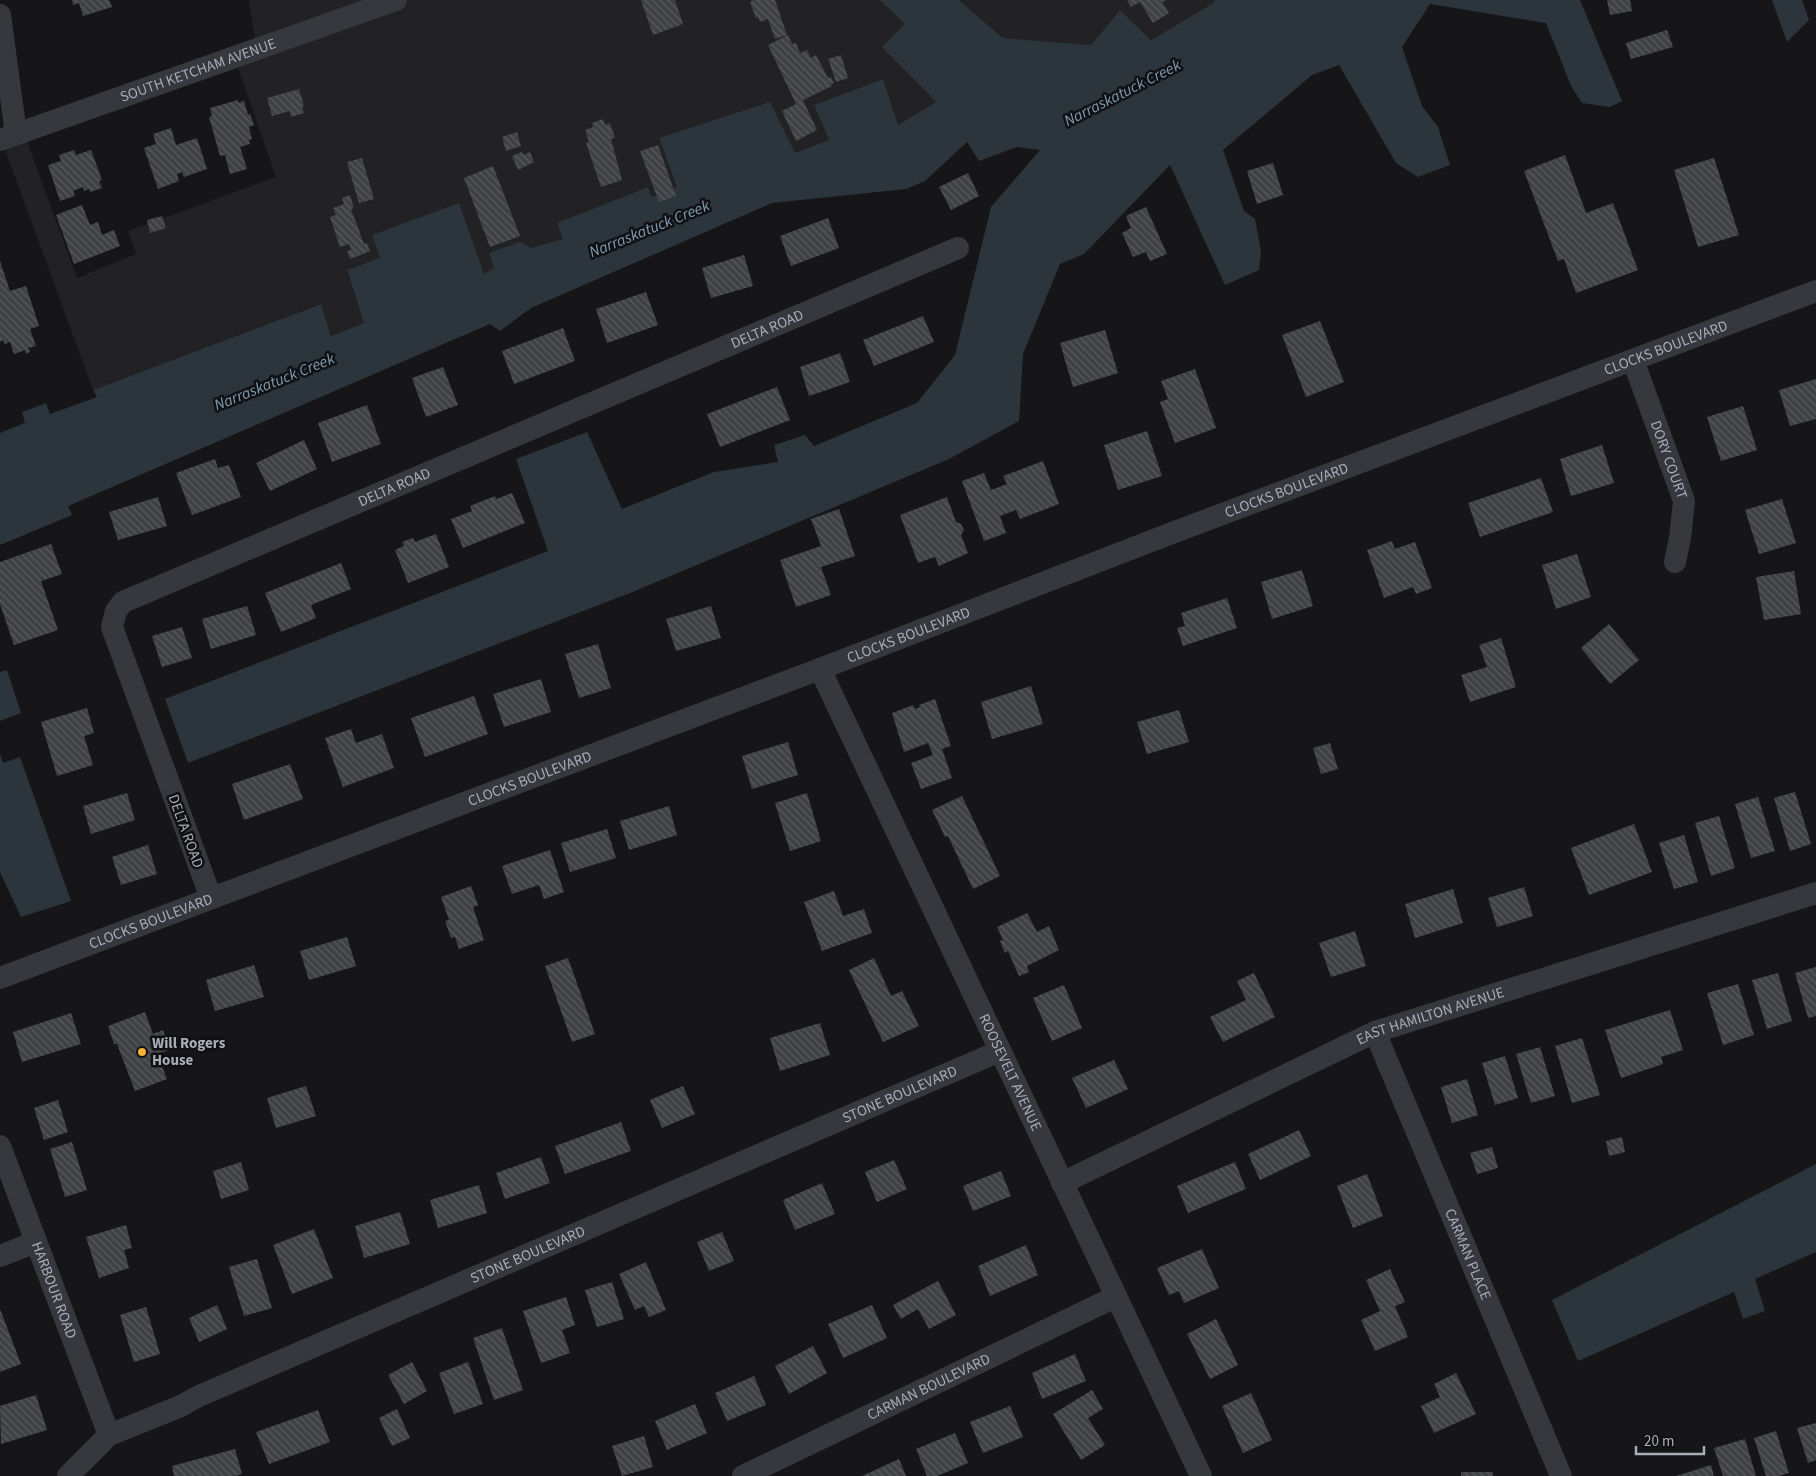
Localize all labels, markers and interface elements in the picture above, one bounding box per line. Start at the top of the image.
street label: SOUTH KETCHAM AVENUE [117,33,279,108]
water label: Narraskatuck Creek [1060,54,1185,132]
water label: Narraskatuck Creek [586,195,713,263]
street label: DELTA ROAD [728,305,807,354]
street label: CLOCKS BOULEVARD [1601,315,1731,381]
water label: Narraskatuck Creek [211,348,338,416]
street label: DORY COURT [1645,418,1692,502]
street label: CLOCKS BOULEVARD [1222,458,1352,523]
street label: DELTA ROAD [355,463,434,512]
street label: CLOCKS BOULEVARD [844,602,973,669]
street label: CLOCKS BOULEVARD [465,746,595,812]
street label: DELTA ROAD [163,791,209,871]
street label: CLOCKS BOULEVARD [86,889,216,955]
street label: EAST HAMILTON AVENUE [1353,982,1507,1050]
street label: ROOSEVELT AVENUE [973,1010,1047,1135]
place label: Will Rogers House [152,1033,226,1071]
marker: Will Rogers House [136,1046,148,1058]
street label: STONE BOULEVARD [839,1061,960,1129]
street label: CARMAN PLACE [1439,1205,1496,1304]
street label: STONE BOULEVARD [467,1221,589,1289]
street label: HARBOUR ROAD [26,1239,82,1342]
street label: CARMAN BOULEVARD [864,1349,994,1426]
scale bar [1636,1424,1704,1456]
text: 20 m [1644,1431,1674,1452]

